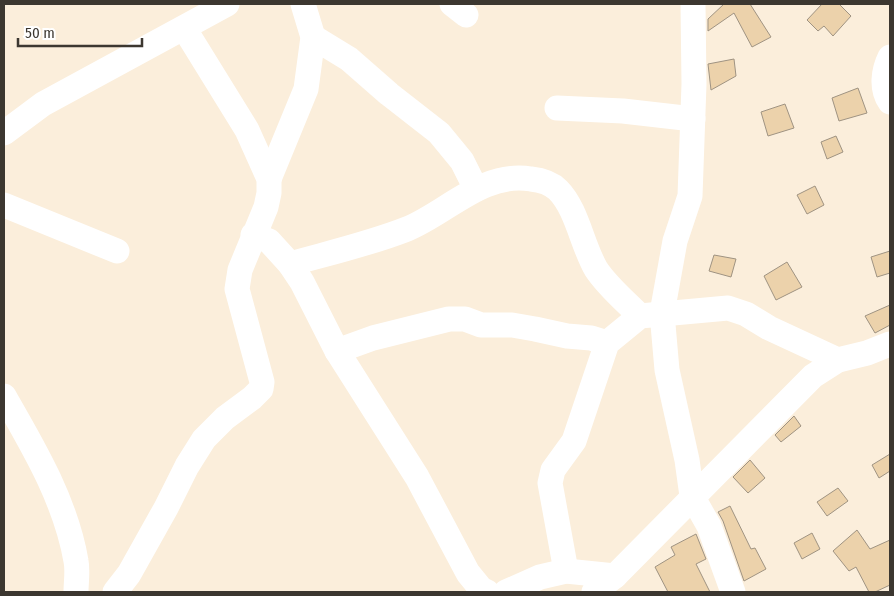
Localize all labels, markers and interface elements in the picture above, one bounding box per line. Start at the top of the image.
scale bar [18,15,141,47]
text: 50 m [25,24,55,42]

